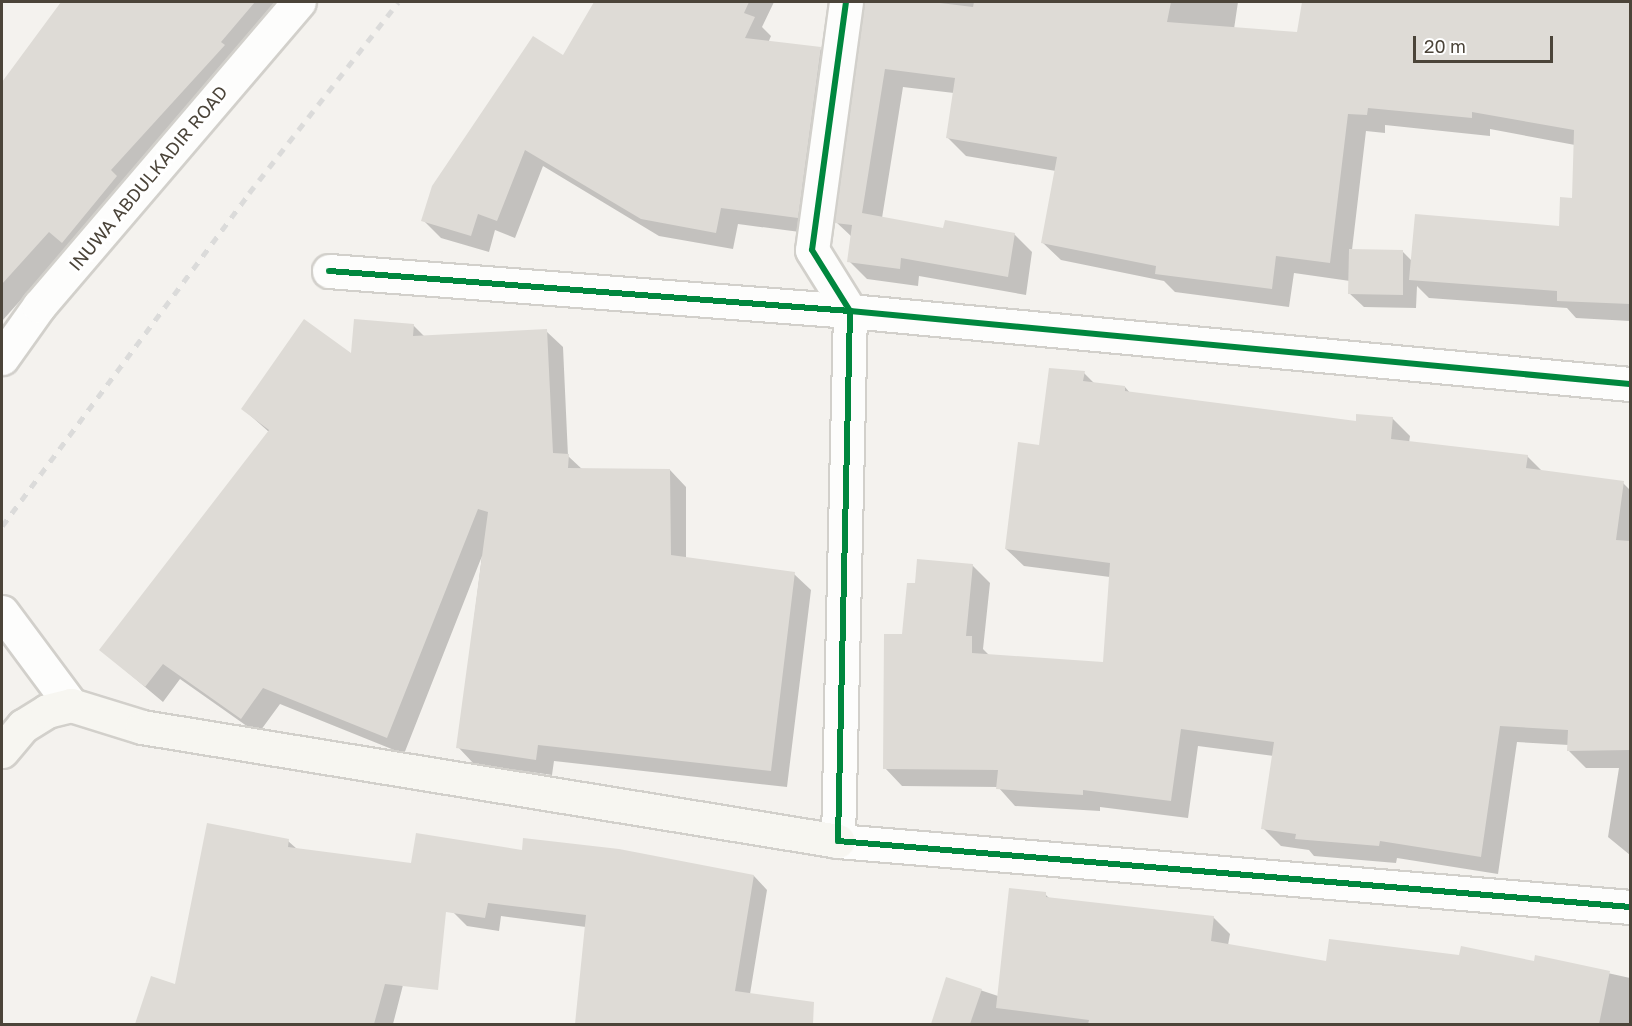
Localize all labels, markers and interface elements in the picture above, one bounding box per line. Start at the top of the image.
scale bar [1416,24,1556,62]
text: 20 m [1424,35,1466,57]
street label: INUWA ABDULKADIR ROAD [64,81,232,275]

